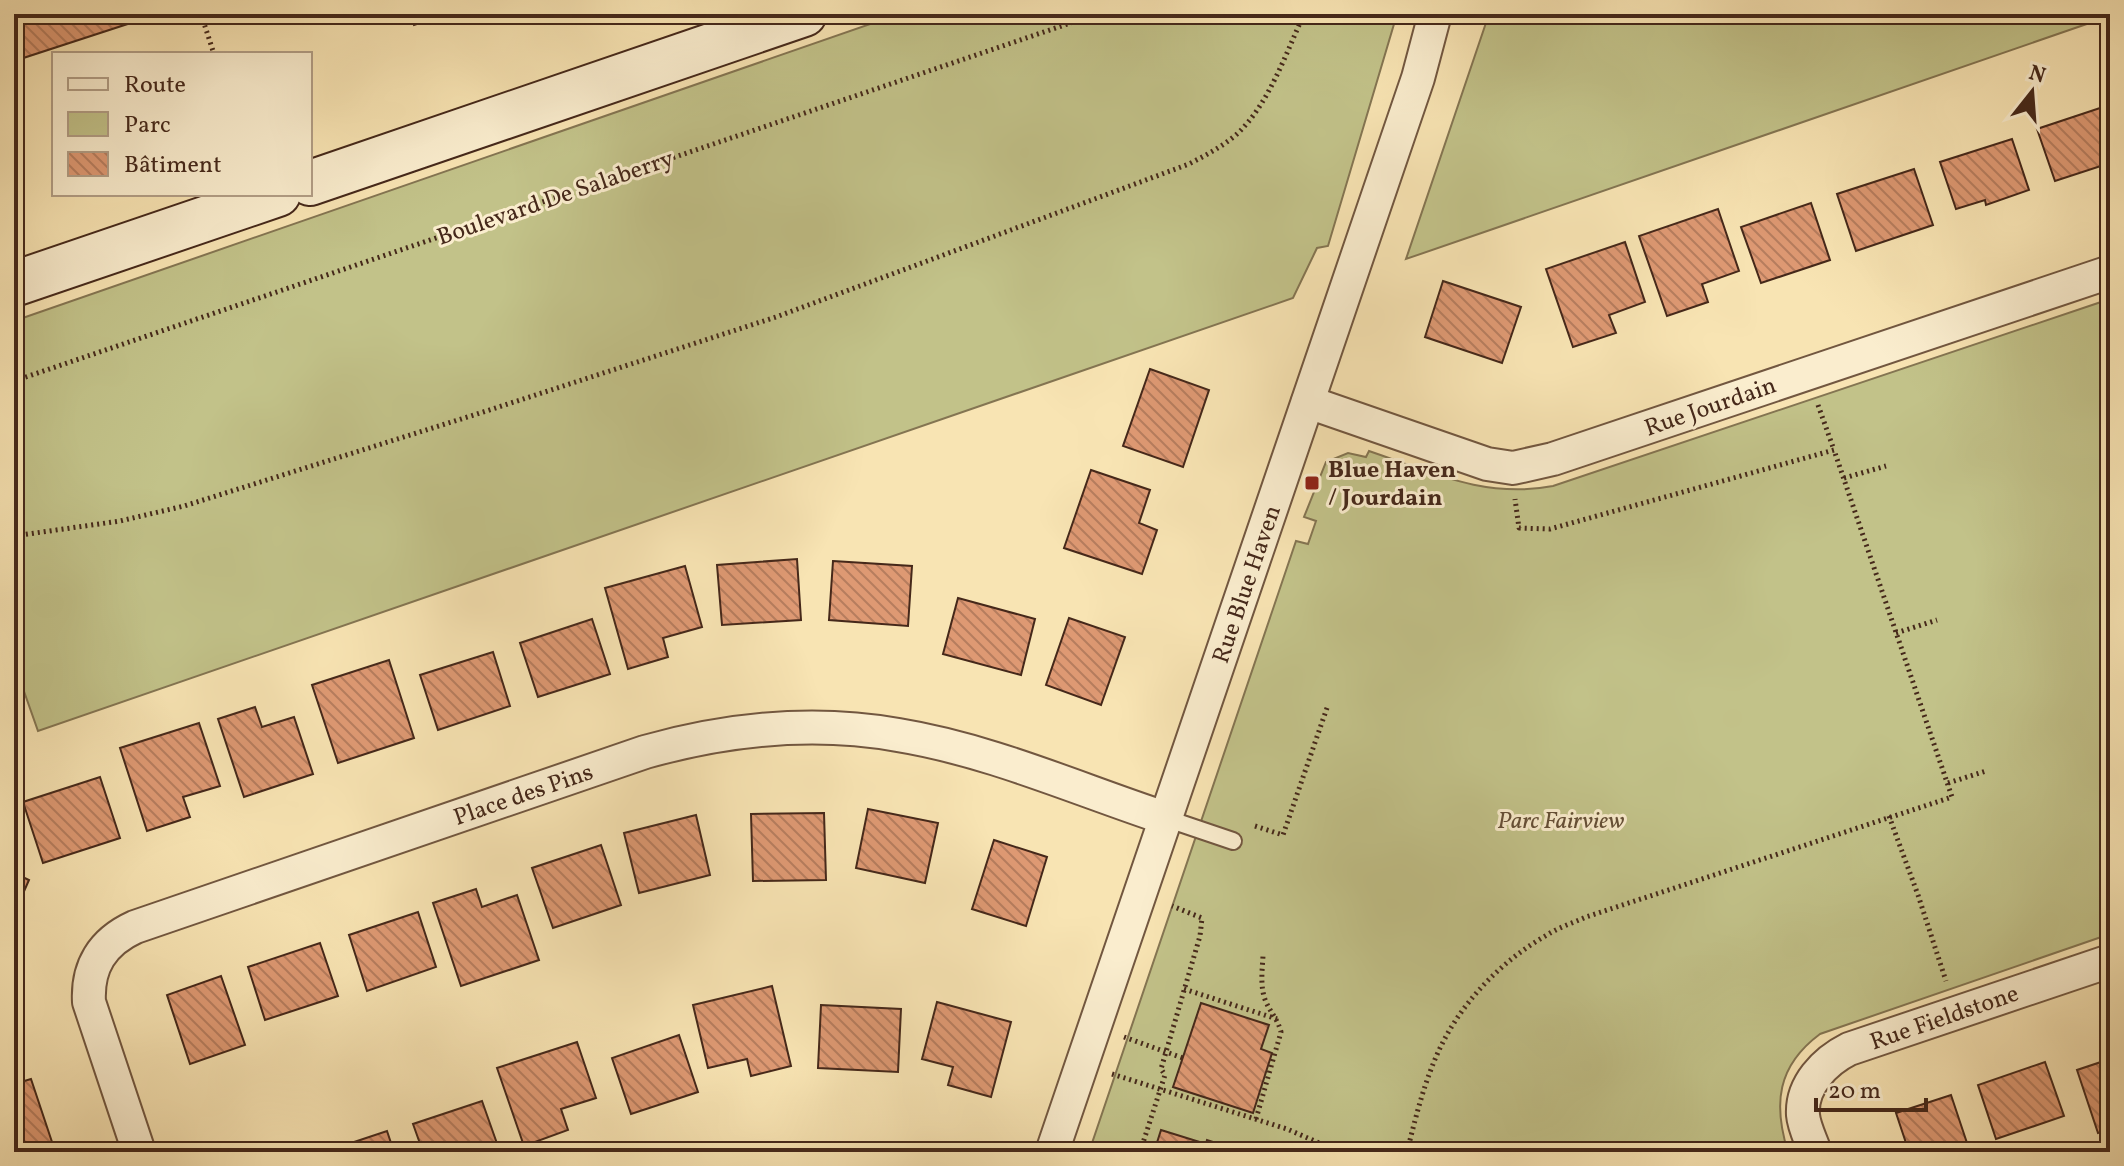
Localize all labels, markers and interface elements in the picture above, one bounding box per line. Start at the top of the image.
legend [52,52,312,196]
north arrow [1992,52,2072,132]
text: N [2025,58,2049,92]
text: Route [124,69,186,103]
text: Parc [124,109,171,143]
street label: Boulevard De Salaberry [433,142,679,255]
text: Bâtiment [124,149,222,183]
street label: Rue Jourdain [1640,369,1781,446]
place label: Blue Haven / Jourdain [1328,454,1456,516]
marker: Blue Haven / Jourdain [1303,474,1321,492]
street label: Rue Blue Haven [1205,501,1291,668]
street label: Place des Pins [449,756,598,836]
park label: Parc Fairview [1497,805,1625,839]
street label: Rue Fieldstone [1866,978,2024,1060]
scale bar [1816,1062,1926,1112]
text: 20 m [1828,1075,1881,1109]

